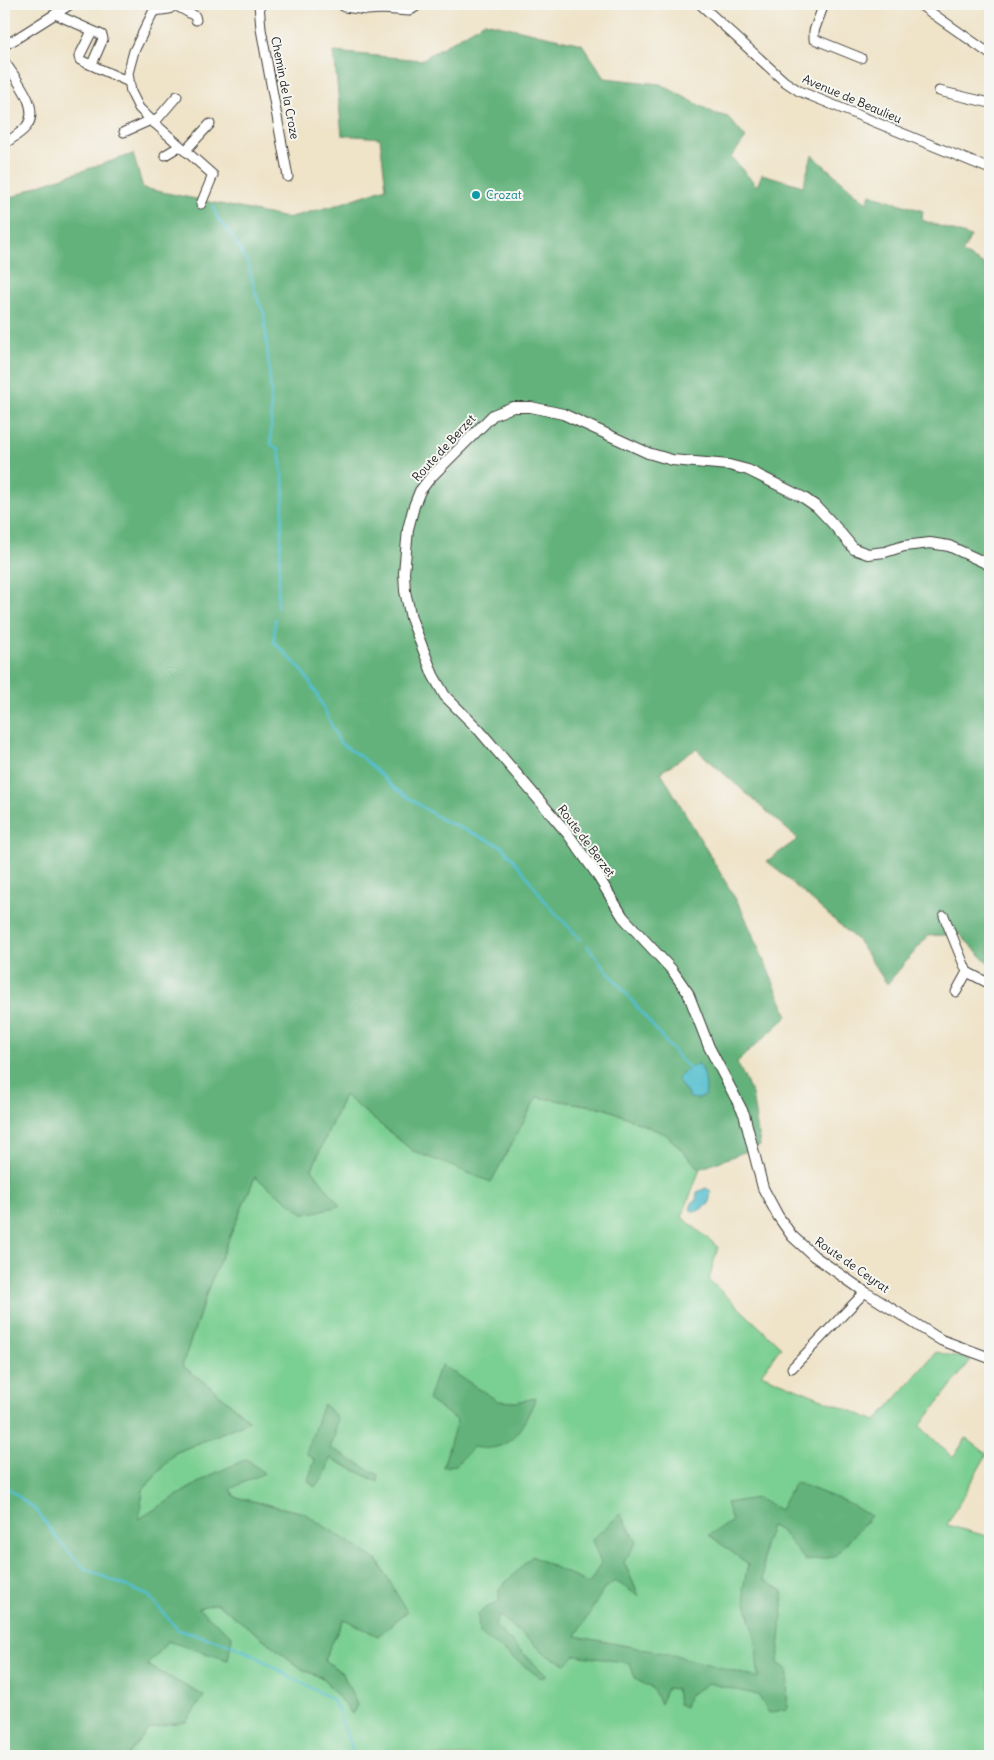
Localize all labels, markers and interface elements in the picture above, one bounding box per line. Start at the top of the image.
street label: Chemin de la Croze [268,35,303,141]
street label: Avenue de Beaulieu [800,71,904,126]
place label: Crozat [486,187,522,202]
marker: Crozat [470,189,482,201]
street label: Route de Berzet [409,411,478,484]
street label: Route de Berzet [554,802,618,880]
street label: Route de Ceyrat [812,1233,892,1296]

